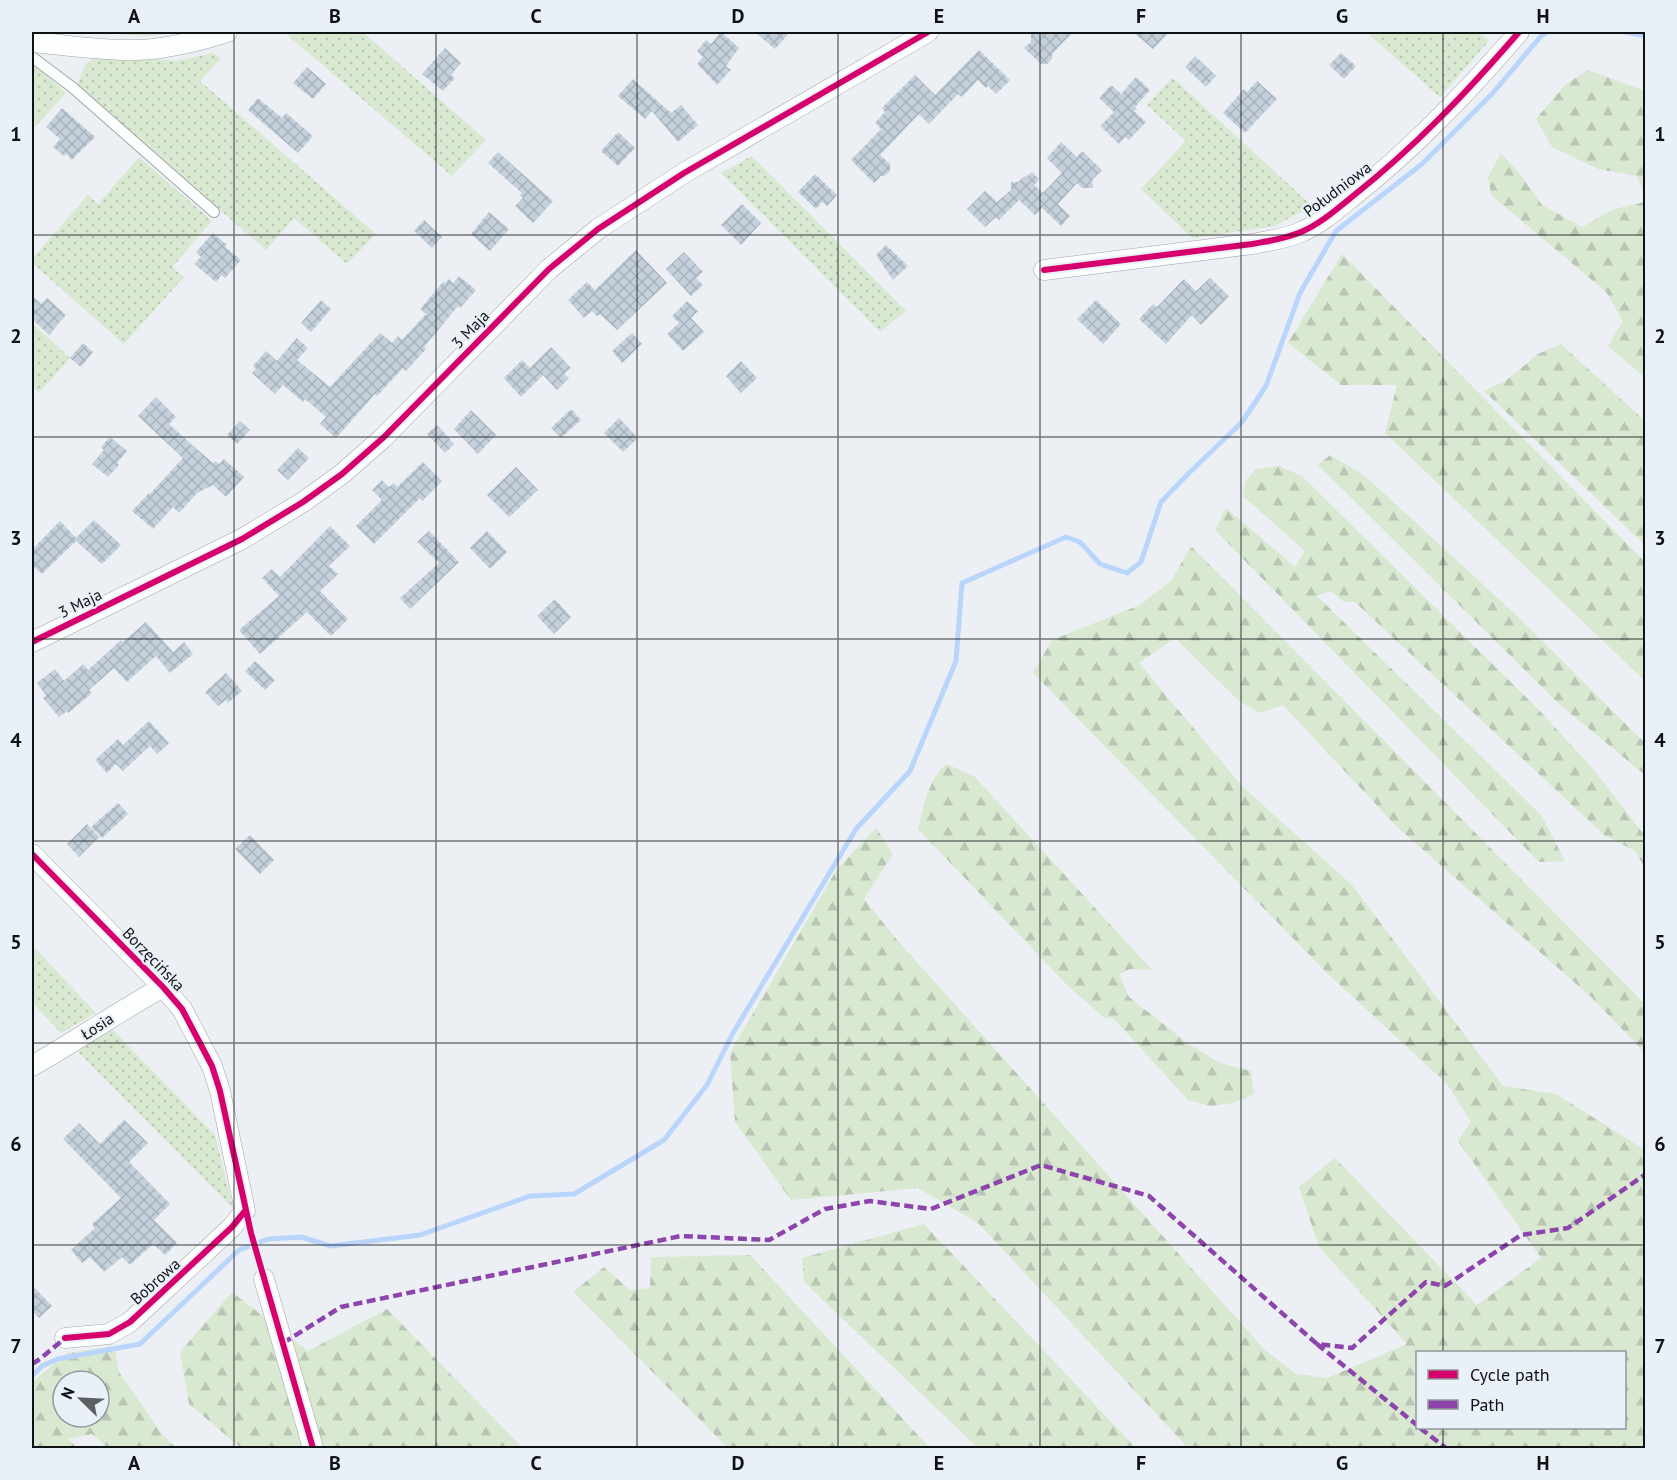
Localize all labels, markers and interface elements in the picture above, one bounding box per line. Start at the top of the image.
text: A [128,3,141,29]
text: B [329,3,341,29]
text: C [530,3,542,29]
text: D [732,3,745,29]
text: E [934,3,944,29]
text: F [1136,3,1146,29]
text: G [1336,3,1348,29]
text: H [1536,3,1550,29]
text: 1 [10,121,22,147]
text: 1 [1654,121,1666,147]
street label: Południowa [1299,157,1375,221]
street label: 3 Maja [447,306,493,352]
text: 2 [10,323,22,349]
text: 2 [1654,323,1666,349]
text: 3 [10,525,22,551]
text: 3 [1654,525,1666,551]
street label: 3 Maja [55,584,105,622]
text: 4 [10,727,22,753]
text: 4 [1654,727,1666,753]
street label: Borzęcińska [119,923,189,995]
text: 5 [10,929,22,955]
text: 5 [1654,929,1666,955]
street label: Łosia [77,1008,117,1044]
text: 6 [10,1131,22,1157]
text: 6 [1654,1131,1666,1157]
street label: Bobrowa [126,1253,184,1309]
text: 7 [10,1333,22,1359]
text: 7 [1654,1333,1666,1359]
legend [1416,1351,1626,1429]
text: Cycle path [1470,1363,1550,1386]
north arrow [51,1369,111,1429]
text: N [56,1384,79,1402]
text: Path [1470,1393,1504,1416]
text: A [128,1450,141,1476]
text: B [329,1450,341,1476]
text: C [530,1450,542,1476]
text: D [732,1450,745,1476]
text: E [934,1450,944,1476]
text: F [1136,1450,1146,1476]
text: G [1336,1450,1348,1476]
text: H [1536,1450,1550,1476]

